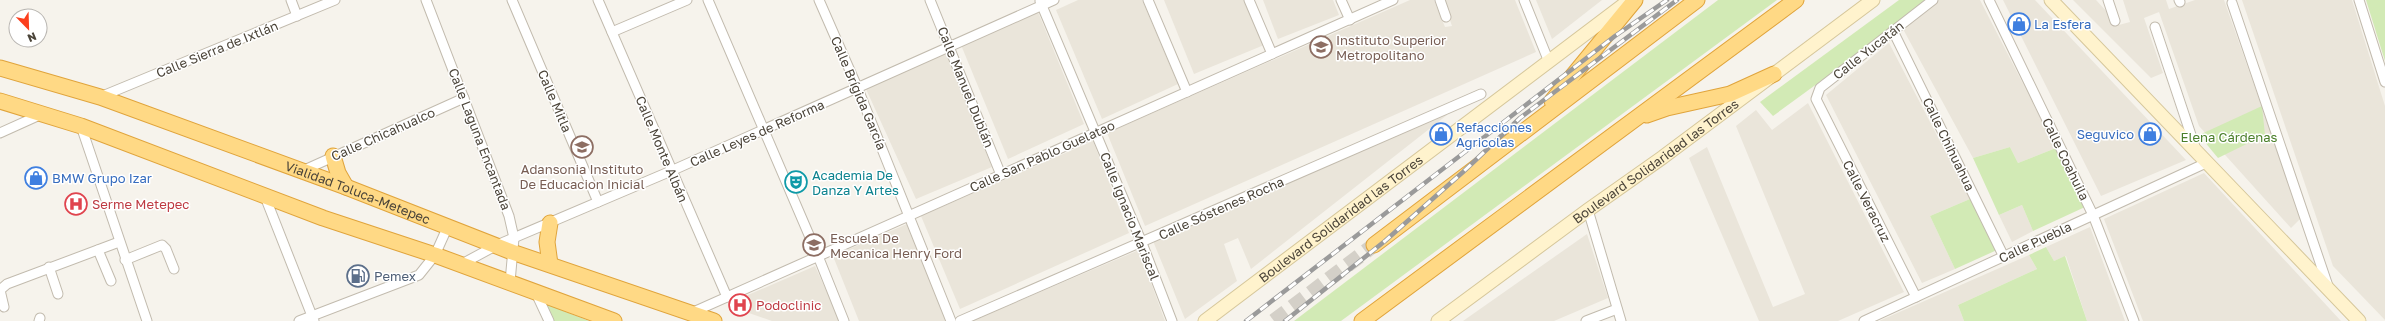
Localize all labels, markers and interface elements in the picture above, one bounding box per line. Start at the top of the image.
north arrow [8,8,48,48]
shop icon: La Esfera [2006,11,2032,37]
place label: La Esfera [2034,16,2091,32]
street label: Calle Sierra de Ixtlán [154,17,280,81]
street label: Calle Yucatán [1829,17,1907,83]
street label: Calle Manuel Dublán [934,24,998,150]
text: N [26,30,38,45]
place label: Instituto Superior Metropolitano [1336,32,1446,63]
street label: Calle Brígida García [828,34,890,152]
school or university icon: Instituto Superior Metropolitano [1308,34,1334,60]
street label: Calle Laguna Encantada [446,66,514,212]
street label: Calle Mitla [535,67,575,135]
street label: Calle Monte Albán [632,93,692,205]
street label: Boulevard Solidaridad las Torres [1569,95,1742,227]
street label: Calle Chihuahua [1919,95,1979,193]
street label: Calle Leyes de Reforma [687,96,827,170]
street label: Calle Chicahualco [329,104,438,164]
street label: Calle Coahuila [2039,115,2093,203]
street label: Calle San Pablo Guelatao [967,117,1117,195]
place label: Refacciones Agricolas [1456,119,1532,150]
shop icon: Refacciones Agricolas [1428,121,1454,147]
shop icon: Seguvico [2137,121,2163,147]
place label: Seguvico [2077,126,2134,142]
park label: Elena Cárdenas [2181,129,2278,145]
school or university icon: Adansonia Instituto De Educacion Inicial [569,134,595,160]
street label: Calle Ignacio Mariscal [1097,150,1163,282]
street label: Boulevard Solidaridad las Torres [1256,151,1426,286]
street label: Vialidad Toluca-Metepec [283,157,433,227]
street label: Calle Veracruz [1840,157,1895,245]
place label: Adansonia Instituto De Educacion Inicial [519,161,645,192]
shop icon: BMW Grupo Izar [23,165,49,191]
place label: Academia De Danza Y Artes [812,167,899,198]
theatre icon: Academia De Danza Y Artes [783,169,809,195]
place label: BMW Grupo Izar [52,170,152,186]
street label: Calle Sóstenes Rocha [1156,173,1286,243]
hospital icon: Serme Metepec [63,191,89,217]
place label: Serme Metepec [92,196,189,212]
street label: Calle Puebla [1996,218,2074,266]
place label: Escuela De Mecanica Henry Ford [830,230,962,261]
school or university icon: Escuela De Mecanica Henry Ford [801,232,827,258]
fuel station icon: Pemex [345,263,371,289]
place label: Pemex [374,268,416,284]
hospital icon: Podoclinic [727,292,753,318]
place label: Podoclinic [756,297,821,313]

